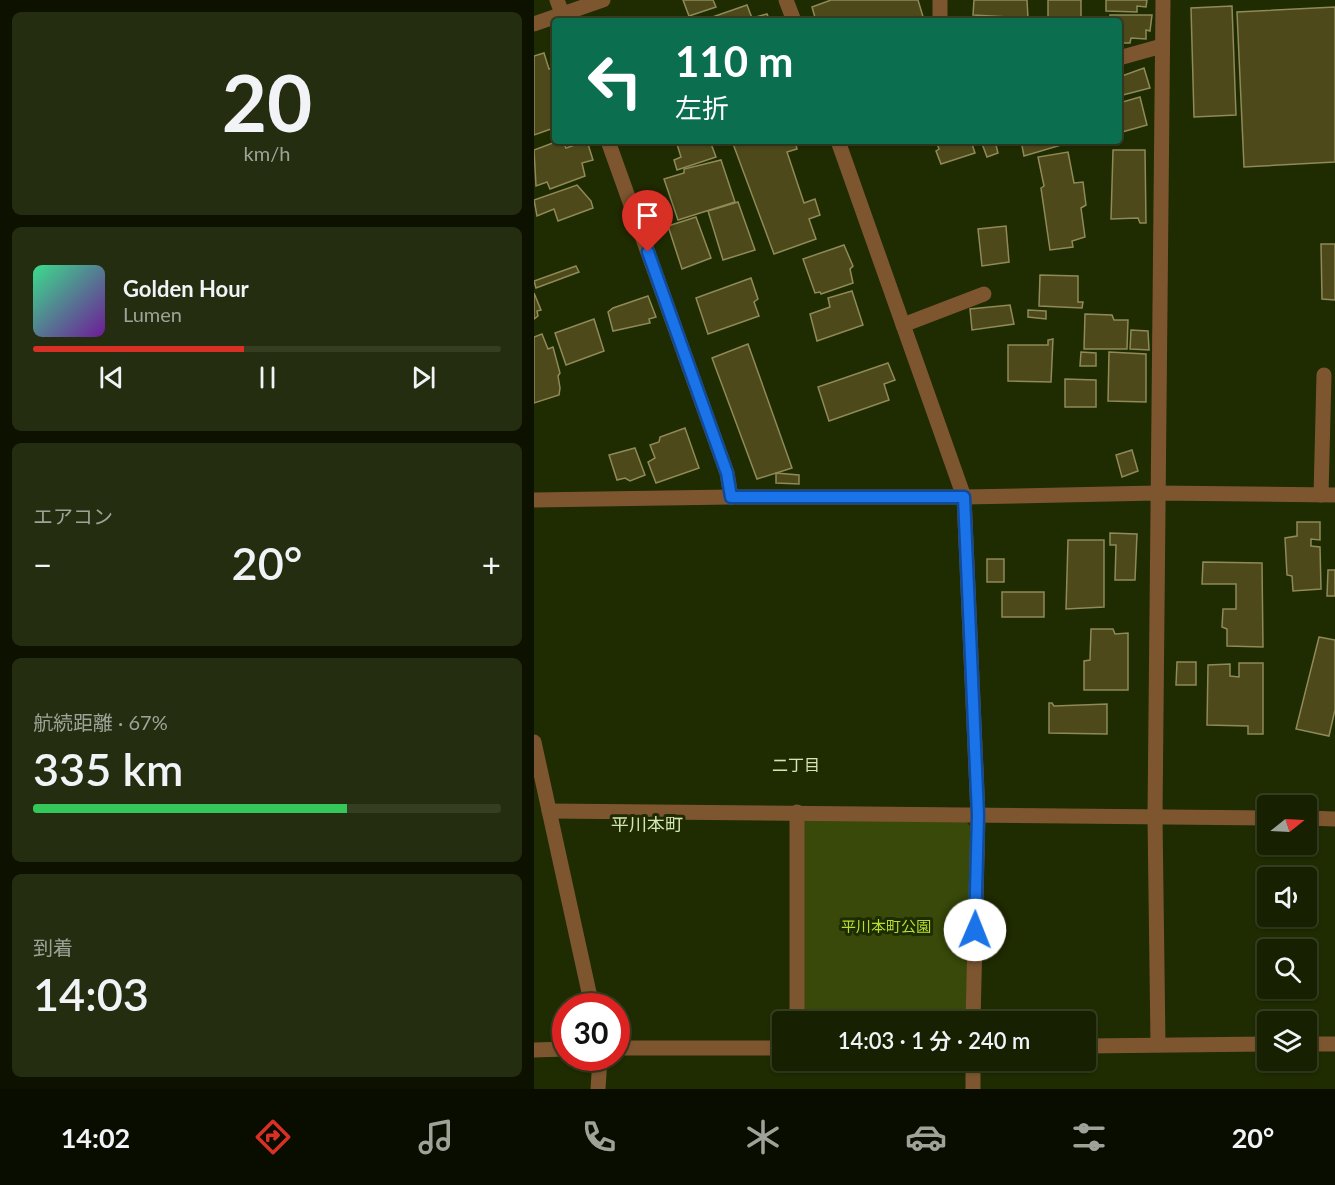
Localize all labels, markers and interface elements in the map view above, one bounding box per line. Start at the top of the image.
text: 110 m [675,36,793,86]
icon: left [576,42,654,120]
text: 20 [222,55,312,149]
text: 左折 [675,91,729,124]
text: km/h [244,141,290,165]
pin [622,190,673,252]
icon: arrive [631,199,664,232]
text: Golden Hour [123,275,249,302]
text: Lumen [123,302,182,326]
icon: previous [95,361,128,394]
icon: pause [251,361,284,394]
icon: next [407,361,440,394]
text: エアコン [33,504,113,528]
text: 20° [232,536,302,590]
text: − [33,544,52,584]
text: + [482,544,501,584]
text: 航続距離 · 67% [33,710,168,734]
text: 335 km [33,742,183,796]
district label: 二丁目 [772,755,820,774]
north arrow [1257,795,1317,855]
map controls [1257,795,1317,1071]
district label: 平川本町 [611,813,683,835]
button: sound [1257,867,1317,927]
position arrow [943,898,1007,962]
park label: 平川本町公園 [841,917,931,935]
text: 到着 [33,935,73,959]
button: search [1257,939,1317,999]
text: 14:03 [33,967,149,1021]
speed limit sign: 30 [552,993,630,1071]
button: layers [1257,1011,1317,1071]
text: 14:03 · 1 分 · 240 m [838,1027,1030,1054]
icon: directions [252,1116,294,1158]
icon: music [415,1116,457,1158]
icon: phone [578,1116,620,1158]
icon: climate [742,1116,784,1158]
icon: car [905,1116,947,1158]
icon: filters [1068,1116,1110,1158]
text: 14:02 [61,1121,130,1154]
text: 20° [1232,1121,1274,1154]

